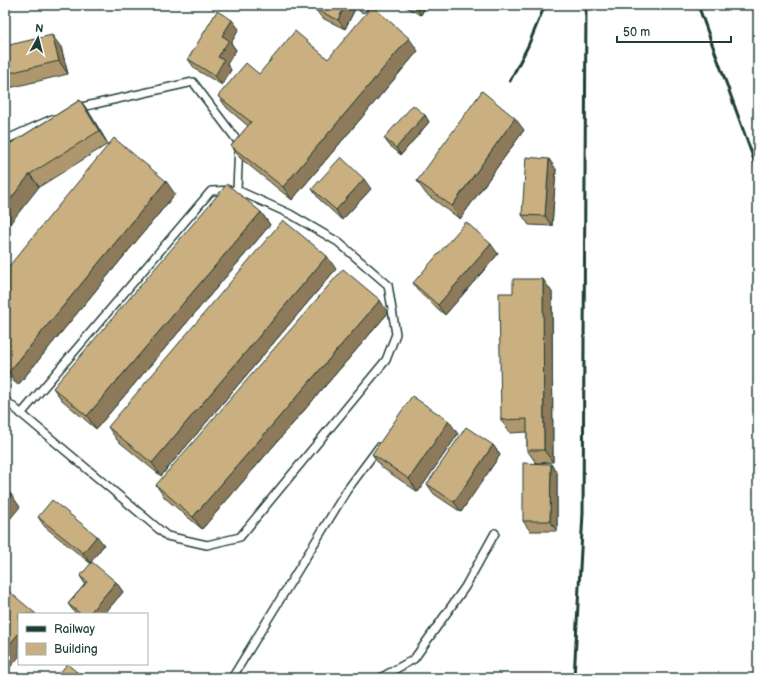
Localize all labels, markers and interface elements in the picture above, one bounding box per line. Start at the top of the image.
north arrow [18,18,58,58]
scale bar [617,18,731,44]
text: N [34,22,44,36]
text: 50 m [623,25,650,40]
legend [18,613,148,665]
text: Railway [54,622,96,637]
text: Building [54,642,98,657]

